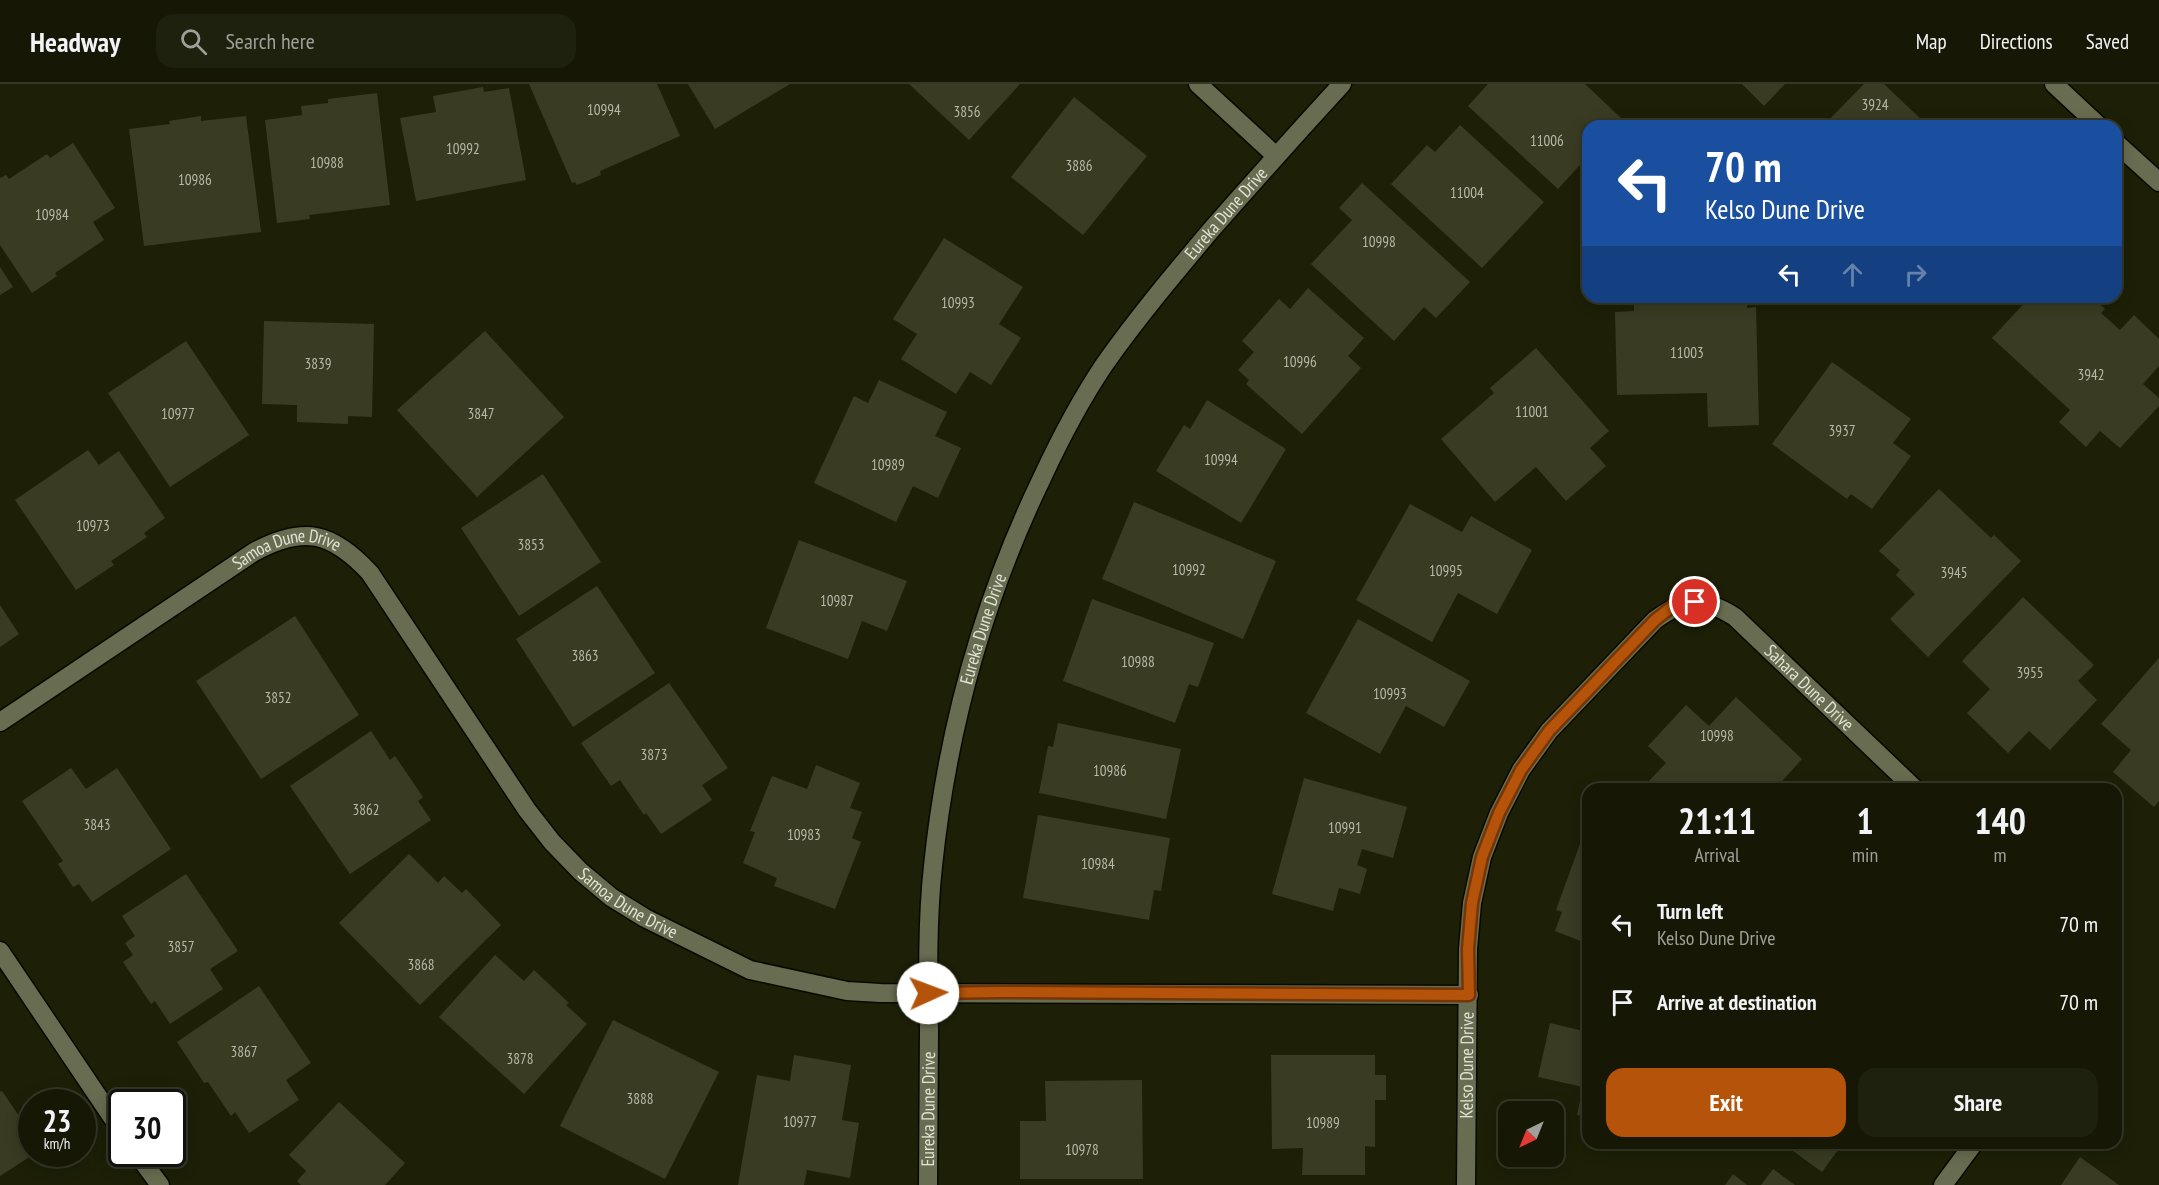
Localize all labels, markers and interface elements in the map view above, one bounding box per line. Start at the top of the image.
search box [156,14,576,68]
text: Headway [30,23,120,60]
icon: search [177,25,210,58]
text: Search here [225,27,315,55]
text: Map [1916,28,1947,55]
text: Directions [1980,28,2053,55]
text: Saved [2086,28,2129,55]
house number: 3924 [1861,95,1889,114]
house number: 10994 [587,100,621,119]
house number: 3856 [953,102,981,121]
house number: 11006 [1530,131,1564,150]
house number: 10992 [446,139,480,158]
text: 70 m [1705,139,1782,194]
icon: left [1606,144,1684,222]
house number: 10988 [310,153,344,172]
house number: 3886 [1065,156,1093,175]
street label: Eureka Dune Drive [1179,162,1272,264]
house number: 10986 [178,170,212,189]
house number: 11004 [1450,183,1484,202]
text: Kelso Dune Drive [1705,192,1865,226]
house number: 10984 [35,205,69,224]
house number: 10998 [1362,232,1396,251]
icon: left [1773,258,1806,291]
icon: ahead [1836,258,1869,291]
icon: right [1899,258,1932,291]
house number: 10993 [941,293,975,312]
house number: 11003 [1670,343,1704,362]
house number: 10996 [1283,352,1317,371]
house number: 3839 [304,354,332,373]
house number: 3942 [2077,365,2105,384]
house number: 11001 [1515,402,1549,421]
house number: 10977 [161,404,195,423]
house number: 3847 [467,404,495,423]
house number: 3937 [1828,421,1856,440]
house number: 10994 [1204,450,1238,469]
house number: 10989 [871,455,905,474]
house number: 10973 [76,516,110,535]
street label: Samoa Dune Drive [227,524,346,574]
house number: 3853 [517,535,545,554]
house number: 10992 [1172,560,1206,579]
house number: 10995 [1429,561,1463,580]
house number: 3945 [1940,563,1968,582]
street label: Eureka Dune Drive [954,570,1011,687]
pin [1669,576,1720,627]
icon: arrive [1678,585,1711,618]
house number: 10987 [820,591,854,610]
street label: Sahara Dune Drive [1760,639,1859,736]
house number: 3863 [571,646,599,665]
house number: 10988 [1121,652,1155,671]
house number: 3955 [2016,663,2044,682]
house number: 10993 [1373,684,1407,703]
house number: 3852 [264,688,292,707]
house number: 10998 [1700,726,1734,745]
house number: 3873 [640,745,668,764]
house number: 10986 [1093,761,1127,780]
text: 21:11 [1678,797,1756,844]
text: 1 [1856,797,1874,844]
text: 140 [1974,797,2026,844]
house number: 3862 [352,800,380,819]
house number: 3843 [83,815,111,834]
house number: 10991 [1328,818,1362,837]
house number: 10983 [787,825,821,844]
text: Arrival [1694,842,1740,868]
text: min [1852,842,1878,868]
text: m [1994,842,2007,868]
house number: 10984 [1081,854,1115,873]
street label: Samoa Dune Drive [573,862,682,943]
text: Turn left [1657,897,1723,925]
icon: left [1606,908,1639,941]
text: 70 m [2059,910,2098,938]
text: Kelso Dune Drive [1657,925,1775,951]
house number: 3857 [167,937,195,956]
house number: 3868 [407,955,435,974]
position arrow [896,961,960,1025]
icon: arrive [1606,986,1639,1019]
text: Arrive at destination [1657,988,1817,1016]
text: 70 m [2059,988,2098,1016]
street label: Kelso Dune Drive [1455,1012,1478,1118]
house number: 3867 [230,1042,258,1061]
house number: 3878 [506,1049,534,1068]
street label: Eureka Dune Drive [916,1052,940,1167]
button: Exit [1606,1068,1846,1137]
button: Share [1858,1068,2098,1137]
speed limit sign: 30 [108,1089,186,1167]
house number: 3888 [626,1089,654,1108]
text: 23 [43,1101,71,1140]
north arrow [1498,1101,1564,1167]
map controls [1498,1101,1564,1167]
house number: 10977 [783,1112,817,1131]
house number: 10989 [1306,1113,1340,1132]
text: km/h [44,1134,70,1153]
house number: 10978 [1065,1140,1099,1159]

